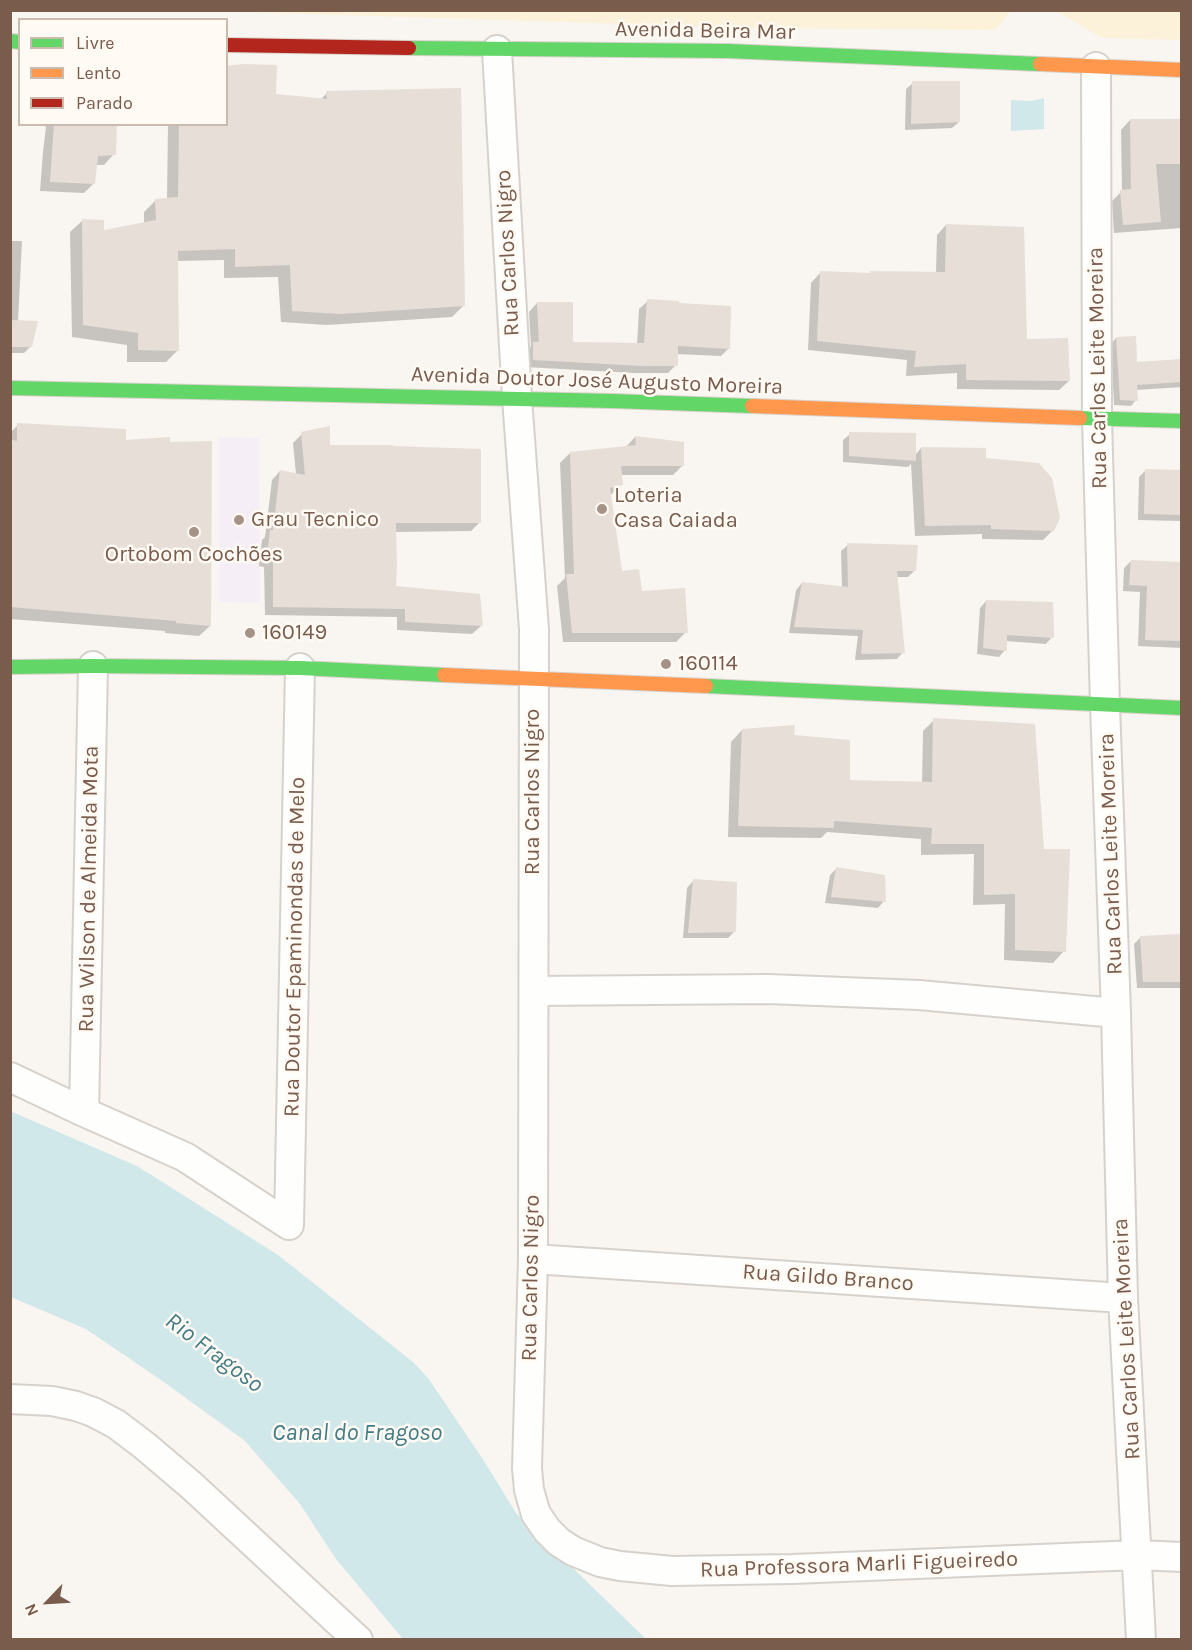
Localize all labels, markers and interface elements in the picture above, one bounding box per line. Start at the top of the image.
street label: Avenida Beira Mar [615,16,795,46]
legend [18,18,228,126]
text: Livre [76,32,115,54]
text: Lento [76,62,121,84]
text: Parado [76,92,133,114]
street label: Rua Carlos Nigro [490,169,526,337]
street label: Rua Carlos Leite Moreira [1083,247,1113,489]
street label: Avenida Doutor José Augusto Moreira [410,361,784,401]
place label: Loteria Casa Caiada [614,483,738,534]
marker: Loteria Casa Caiada [595,502,609,516]
place label: Grau Tecnico [251,507,379,533]
marker: Grau Tecnico [232,513,246,527]
marker: Ortobom Cochões [187,525,201,539]
place label: Ortobom Cochões [105,542,283,568]
place label: 160149 [262,620,327,646]
marker: 160149 [243,626,257,640]
place label: 160114 [678,651,738,677]
marker: 160114 [659,657,673,671]
street label: Rua Carlos Nigro [520,709,546,875]
street label: Rua Carlos Leite Moreira [1094,733,1128,975]
street label: Rua Wilson de Almeida Mota [73,745,105,1033]
street label: Rua Doutor Epaminondas de Melo [279,777,311,1117]
street label: Rua Carlos Nigro [516,1194,546,1362]
street label: Rua Carlos Leite Moreira [1107,1217,1147,1461]
street label: Rua Gildo Branco [741,1259,915,1297]
water label: Rio Fragoso [159,1307,269,1399]
water label: Canal do Fragoso [272,1419,442,1447]
street label: Rua Professora Marli Figueiredo [700,1546,1018,1584]
north arrow [18,1572,78,1632]
text: N [20,1601,42,1619]

